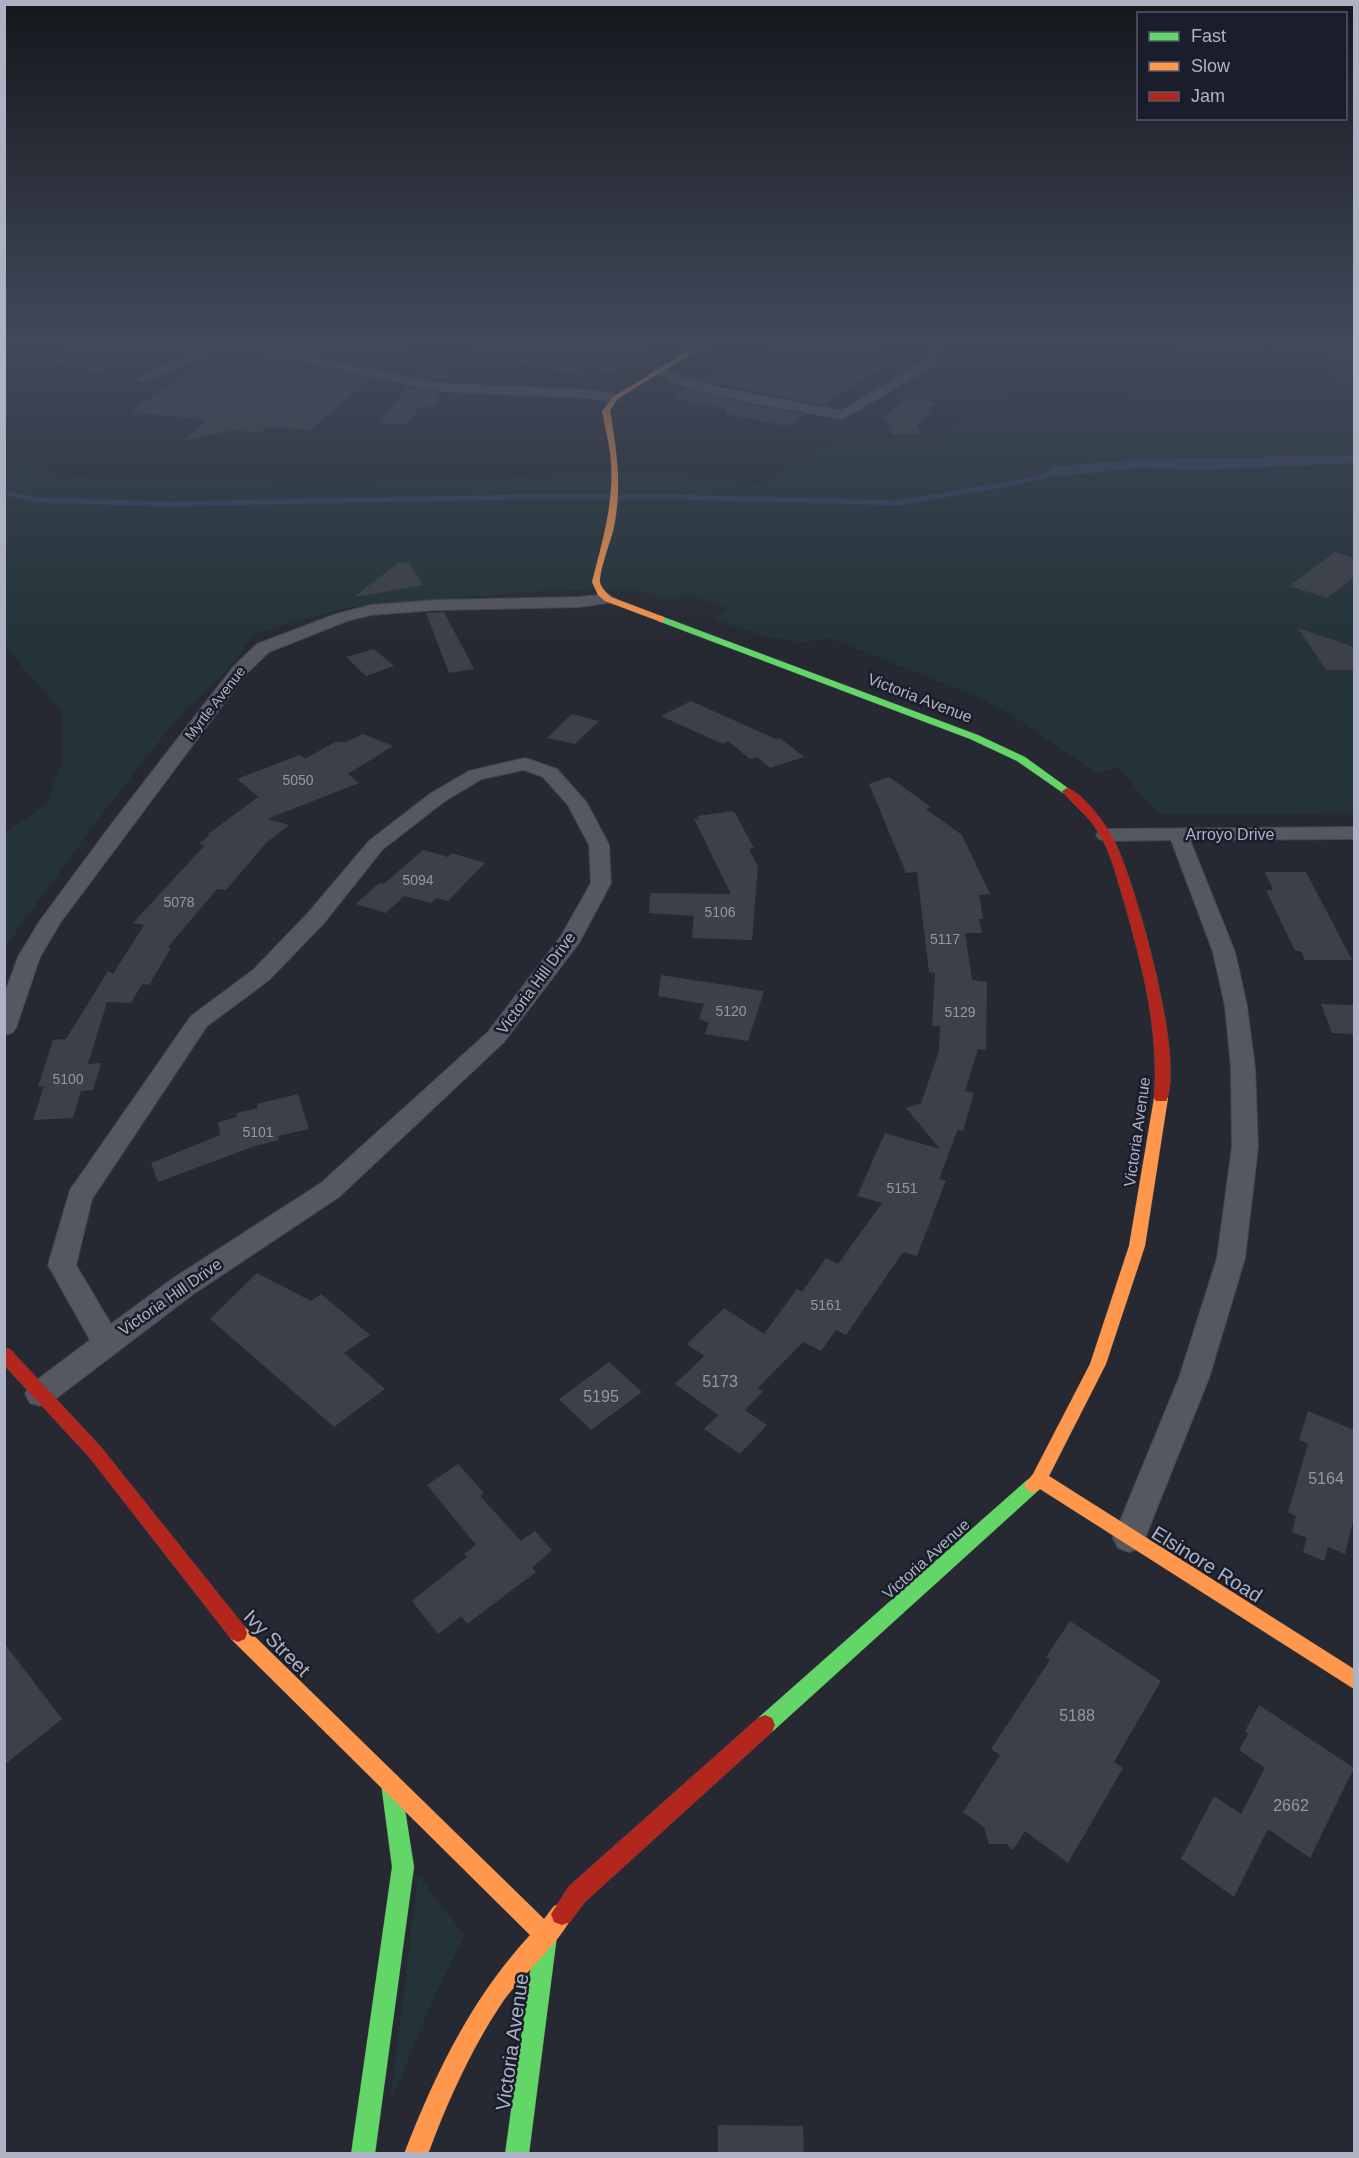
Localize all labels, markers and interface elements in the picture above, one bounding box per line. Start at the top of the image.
legend [1137,12,1347,120]
text: Fast [1191,26,1226,46]
text: Slow [1191,56,1231,76]
text: Jam [1191,86,1225,106]
street label: Myrtle Avenue [181,663,249,743]
street label: Victoria Avenue [865,670,975,726]
house number: 5050 [282,772,314,788]
street label: Arroyo Drive [1186,826,1275,843]
house number: 5094 [402,872,434,888]
house number: 5078 [163,894,195,910]
house number: 5106 [704,904,736,920]
street label: Victoria Hill Drive [493,929,579,1037]
house number: 5117 [930,931,960,947]
house number: 5120 [715,1003,747,1019]
house number: 5129 [944,1004,976,1020]
house number: 5100 [52,1071,84,1087]
street label: Victoria Avenue [1121,1076,1153,1188]
house number: 5101 [242,1124,274,1140]
house number: 5151 [886,1180,918,1196]
street label: Victoria Hill Drive [115,1255,225,1339]
house number: 5161 [810,1297,842,1313]
house number: 5173 [702,1373,738,1390]
house number: 5195 [583,1388,619,1405]
house number: 5164 [1308,1470,1344,1487]
street label: Victoria Avenue [879,1516,973,1602]
street label: Elsinore Road [1148,1521,1266,1607]
street label: Ivy Street [239,1605,315,1681]
house number: 5188 [1059,1707,1095,1724]
house number: 2662 [1273,1797,1309,1814]
street label: Victoria Avenue [491,1972,533,2112]

